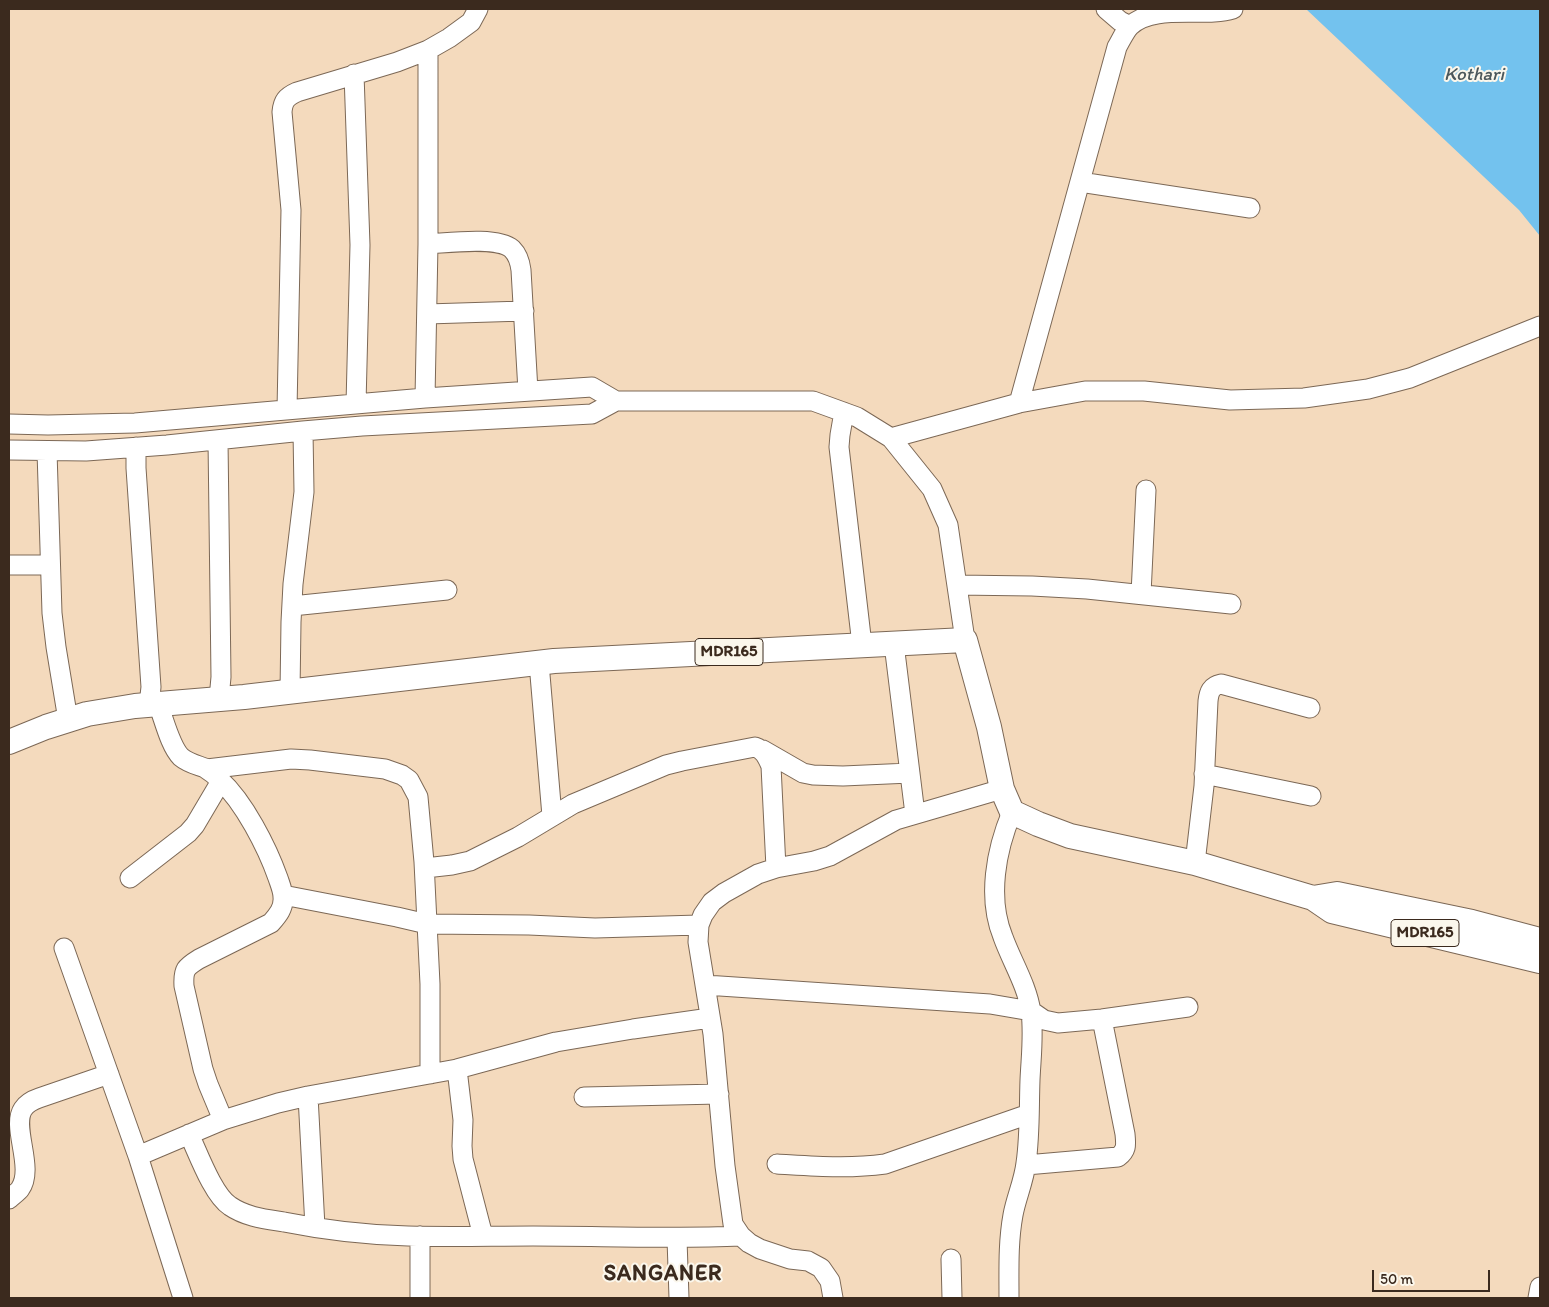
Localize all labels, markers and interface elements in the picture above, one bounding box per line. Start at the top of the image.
water label: Kothari [1444,64,1504,86]
road number: MDR165 [695,638,763,666]
road number: MDR165 [1391,920,1459,946]
scale bar [1374,1260,1492,1292]
district label: SANGANER [602,1261,724,1287]
text: 50 m [1380,1270,1413,1288]

